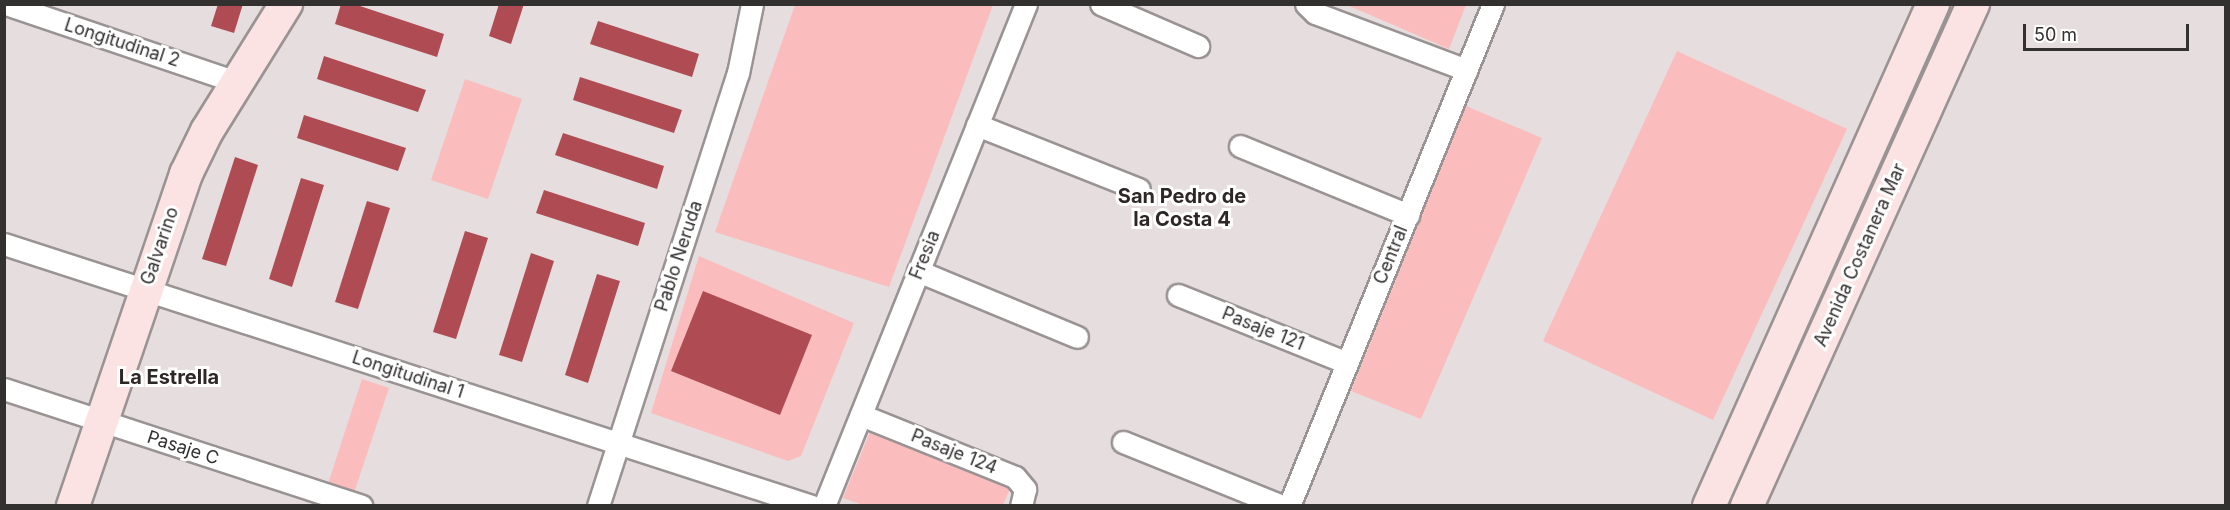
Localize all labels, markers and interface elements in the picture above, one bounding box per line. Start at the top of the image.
scale bar [2026,12,2192,50]
street label: Longitudinal 2 [62,14,182,72]
text: 50 m [2034,24,2077,45]
street label: Avenida Costanera Mar [1810,160,1910,350]
district label: San Pedro de la Costa 4 [1118,185,1246,232]
street label: Pablo Neruda [651,198,707,314]
street label: Galvarino [137,204,183,288]
street label: Central [1369,222,1413,288]
street label: Fresia [905,227,945,283]
street label: Pasaje 121 [1219,303,1307,355]
street label: Longitudinal 1 [349,347,467,403]
district label: La Estrella [119,365,219,389]
street label: Pasaje 124 [908,425,1000,479]
street label: Pasaje C [144,426,222,470]

